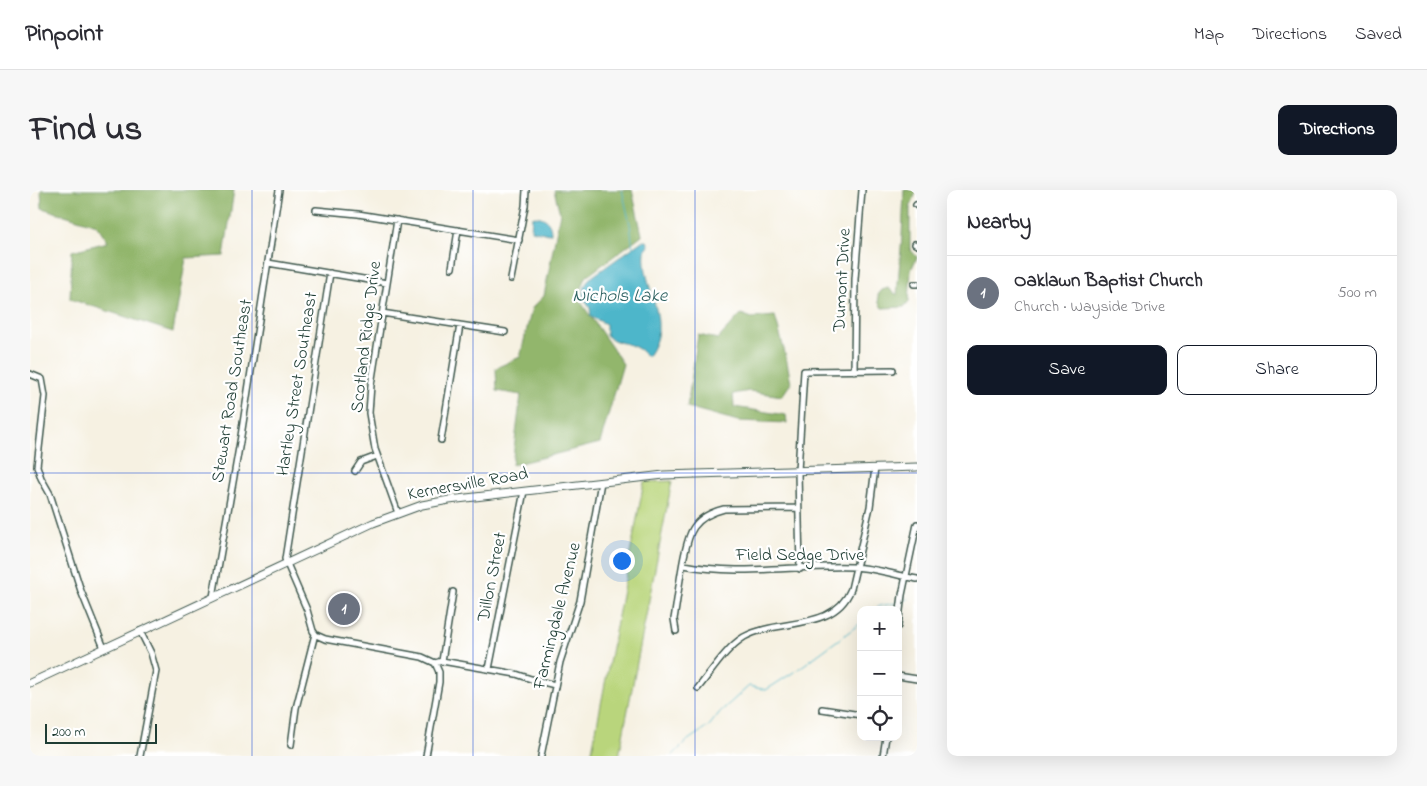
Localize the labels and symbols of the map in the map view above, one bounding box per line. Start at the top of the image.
street label: Dumont Drive [827,227,859,334]
street label: Scotland Ridge Drive [345,259,390,415]
water label: Nichols Lake [573,283,669,310]
street label: Hartley Street Southeast [271,290,325,478]
street label: Stewart Road Southeast [206,297,260,485]
street label: Kernersville Road [406,462,530,508]
street label: Dillon Street [471,530,514,625]
street label: Farmingdale Avenue [527,539,590,693]
street label: Field Sedge Drive [735,543,865,570]
your location [609,548,635,574]
pin: 1 [328,590,360,628]
scale bar [45,721,158,744]

